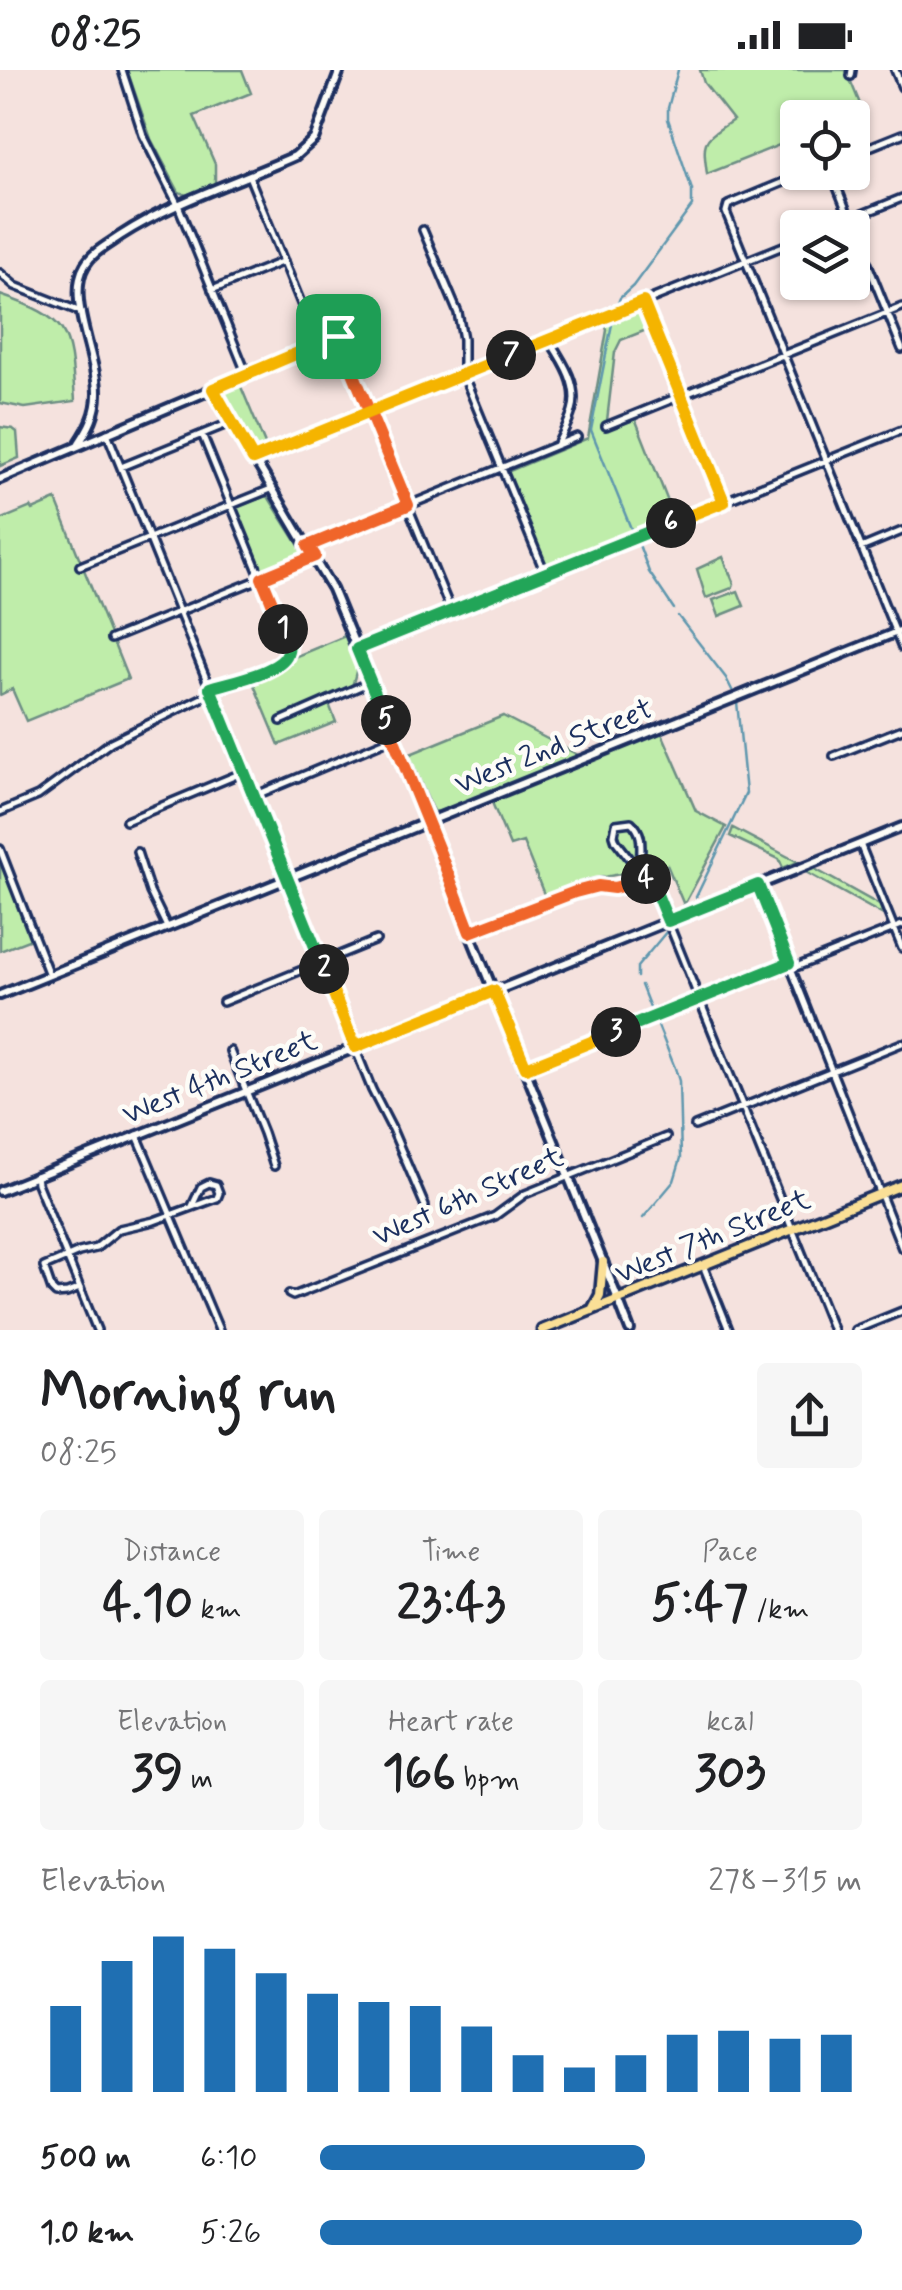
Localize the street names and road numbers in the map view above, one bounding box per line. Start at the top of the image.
street label: West 2nd Street [449,690,659,804]
street label: West 4th Street [117,1021,323,1135]
street label: West 6th Street [367,1138,570,1256]
street label: West 7th Street [610,1180,817,1294]

